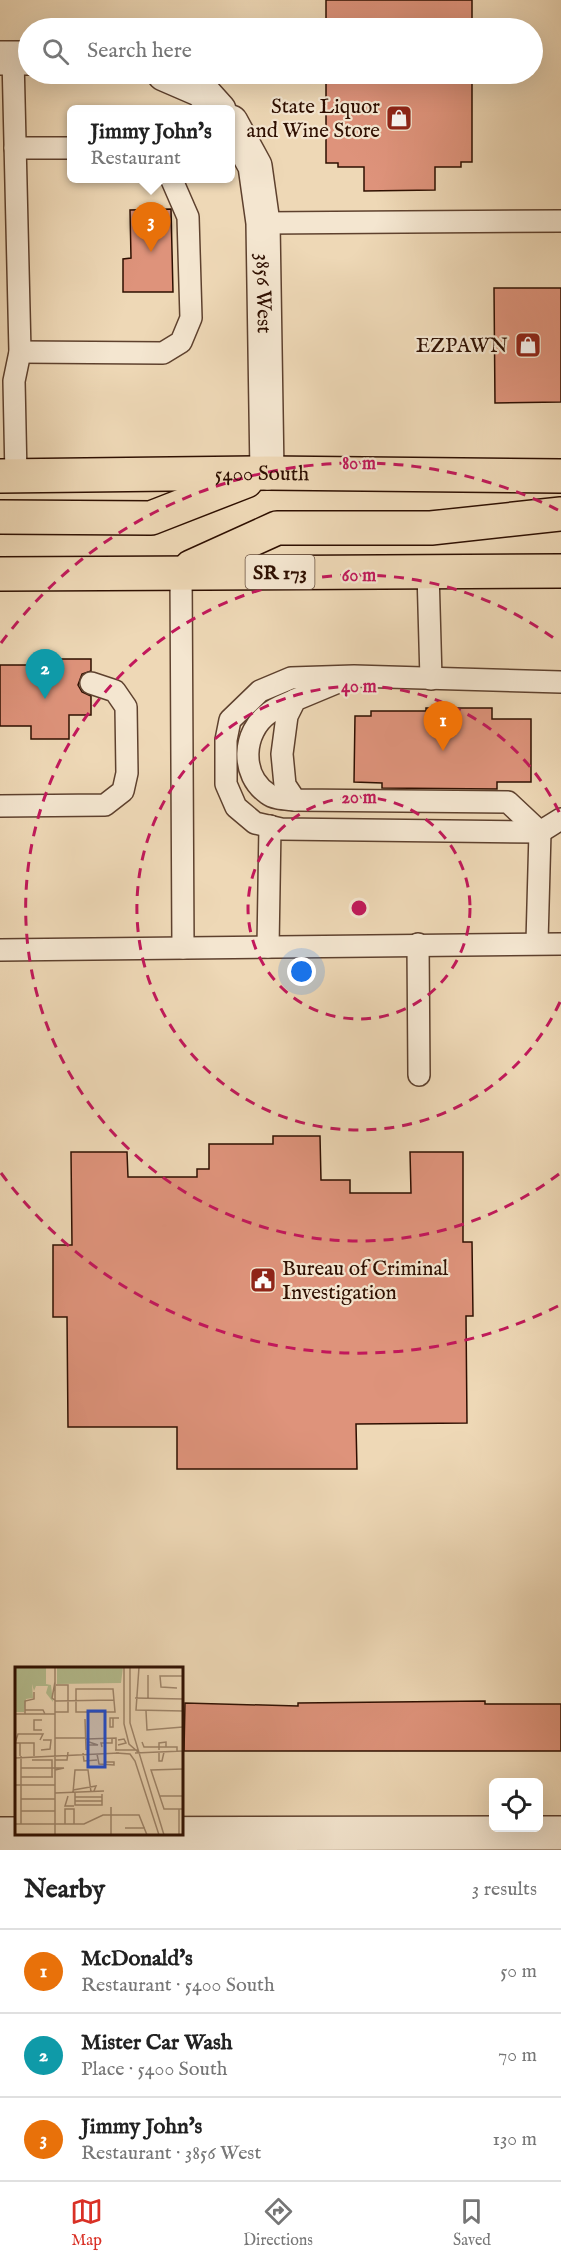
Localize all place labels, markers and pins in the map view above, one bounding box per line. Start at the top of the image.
place label: State Liquor and Wine Store [246,94,380,145]
shop icon: State Liquor and Wine Store [384,103,414,133]
pin: 3 [132,202,170,252]
shop icon: EZPAWN [513,330,543,360]
place label: EZPAWN [416,333,508,360]
pin: 2 [26,650,64,699]
pin: 1 [424,702,462,751]
centre of rings [349,898,369,918]
place label: Bureau of Criminal Investigation [282,1256,448,1307]
public building icon: Bureau of Criminal Investigation [248,1265,278,1295]

